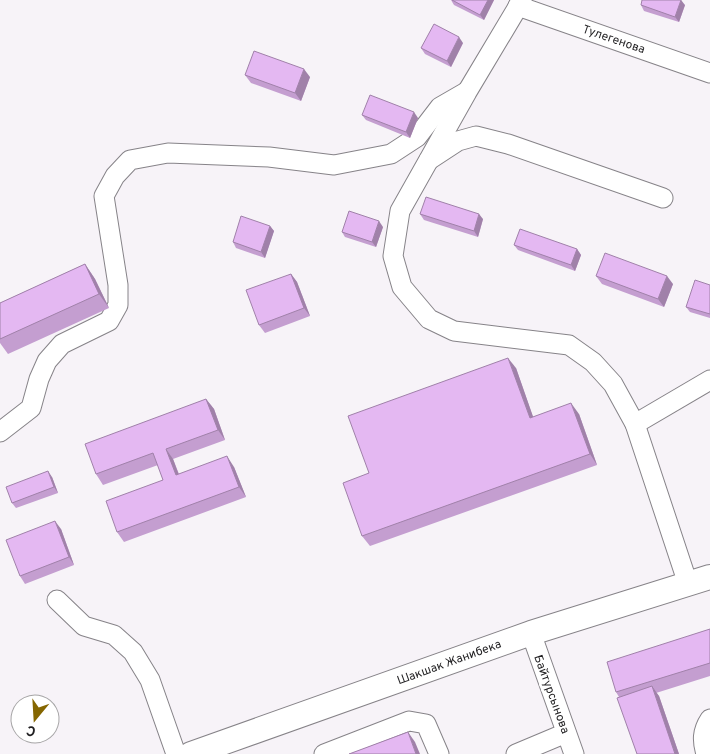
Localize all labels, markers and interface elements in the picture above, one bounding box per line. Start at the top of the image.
street label: Тулегенова [580,22,647,58]
street label: Шакшак Жанибека [395,637,504,689]
street label: Байтурсынова [529,653,573,736]
north arrow [10,694,60,744]
text: С [25,720,38,739]

